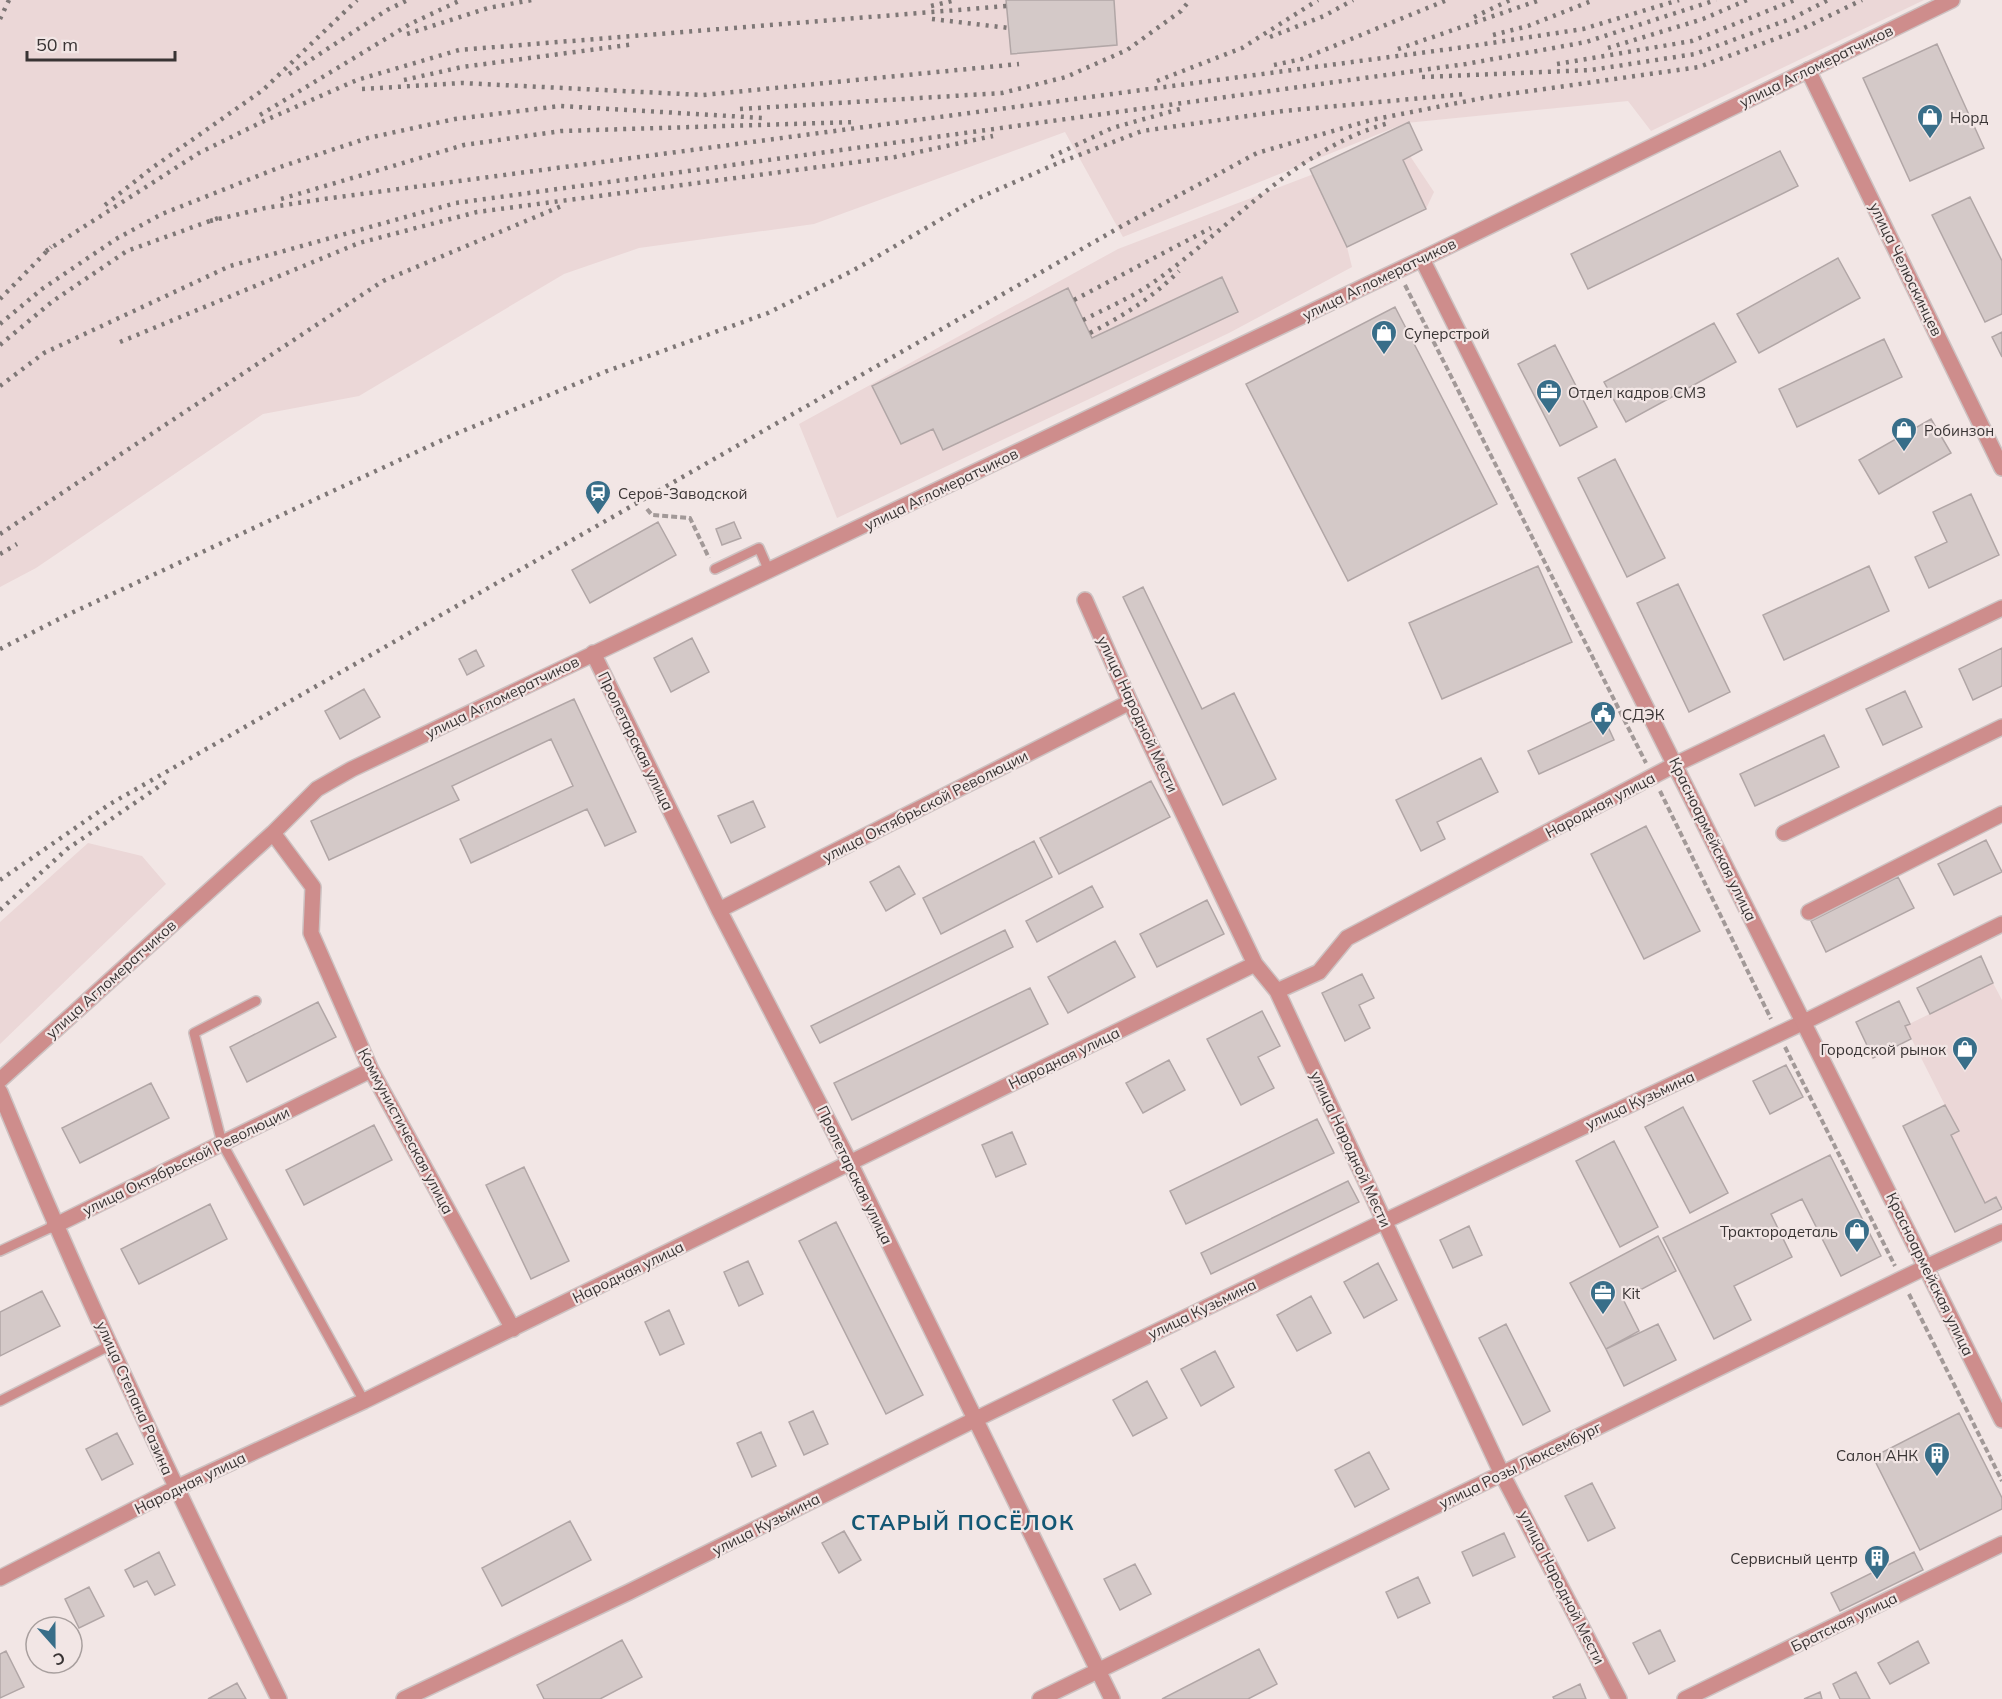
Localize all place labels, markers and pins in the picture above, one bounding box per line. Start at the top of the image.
shop icon: Норд [1915,102,1945,140]
place label: Норд [1950,108,1988,127]
shop icon: Суперстрой [1369,318,1399,356]
place label: Суперстрой [1404,324,1490,343]
office icon: Отдел кадров СМЗ [1534,377,1564,415]
place label: Отдел кадров СМЗ [1568,383,1706,402]
shop icon: Робинзон [1889,415,1919,453]
place label: Робинзон [1924,421,1994,440]
station icon: Серов-Заводской [583,478,613,516]
place label: Серов-Заводской [618,484,748,503]
public building icon: СДЭК [1588,699,1618,737]
place label: СДЭК [1622,705,1665,724]
shop icon: Городской рынок [1950,1034,1980,1072]
place label: Городской рынок [1820,1040,1947,1059]
shop icon: Трактородеталь [1842,1216,1872,1254]
place label: Трактородеталь [1720,1222,1838,1241]
office icon: Kit [1588,1278,1618,1316]
place label: Kit [1622,1284,1640,1303]
building icon: Салон АНК [1922,1440,1952,1478]
place label: Салон АНК [1836,1446,1918,1465]
building icon: Сервисный центр [1862,1543,1892,1581]
place label: Сервисный центр [1730,1549,1858,1568]

